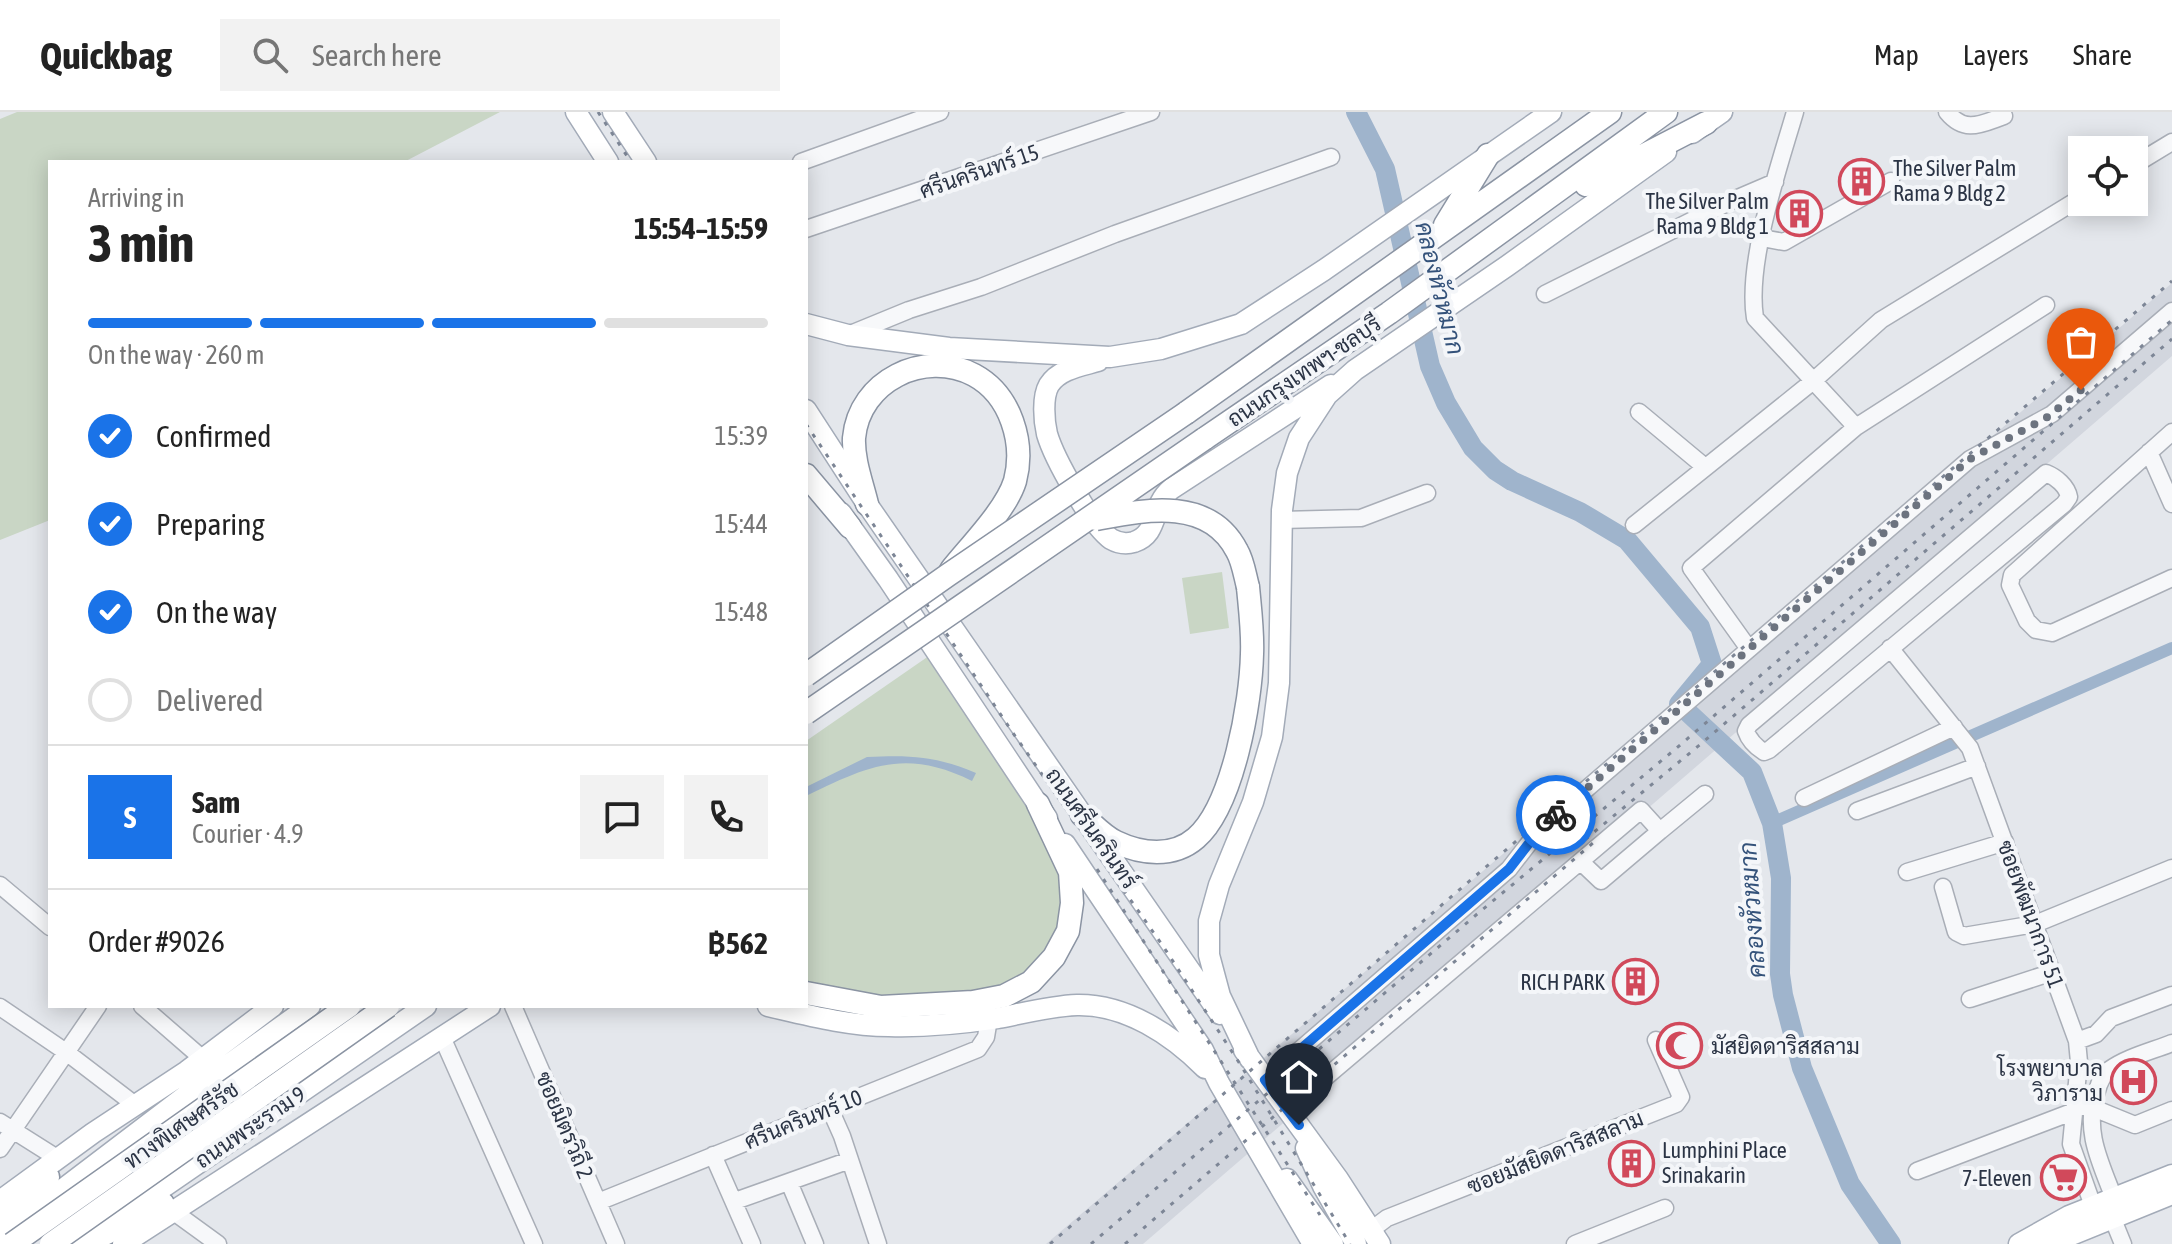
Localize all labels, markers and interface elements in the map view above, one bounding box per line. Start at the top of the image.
search box [220,19,780,91]
icon: search [248,33,292,77]
text: Quickbag [40,34,172,77]
text: Search here [312,38,442,72]
text: Map [1874,39,1919,71]
text: Layers [1963,39,2029,71]
text: Share [2073,39,2132,71]
map controls [2068,136,2148,216]
button: locate [2068,136,2148,216]
street label: ศรีนครินทร์ 15 [916,137,1042,204]
place label: The Silver Palm Rama 9 Bldg 2 [1893,155,2016,206]
building icon: The Silver Palm Rama 9 Bldg 2 [1838,157,1886,205]
text: Arriving in [88,183,185,213]
place label: The Silver Palm Rama 9 Bldg 1 [1646,188,1769,239]
building icon: The Silver Palm Rama 9 Bldg 1 [1776,190,1824,238]
text: 15:54–15:59 [634,211,768,245]
text: 3 min [88,213,194,273]
water label: คลองหัวหมาก [1410,219,1470,357]
pin [2047,308,2115,390]
street label: ถนนกรุงเทพฯ-ชลบุรี [1222,310,1387,435]
icon: bag [2059,320,2103,364]
text: On the way · 260 m [88,340,265,370]
icon: check [88,414,132,458]
text: Confirmed [156,419,271,453]
text: 15:39 [714,421,768,451]
icon: check [88,502,132,546]
text: Preparing [156,507,265,541]
text: 15:44 [714,509,768,539]
icon: check [88,590,132,634]
text: On the way [156,595,277,629]
text: 15:48 [714,597,768,627]
text: Delivered [156,683,264,717]
street label: ถนนศรีนครินทร์ [1041,762,1144,894]
button: chat [580,775,664,859]
button: phone [684,775,768,859]
courier [1516,775,1596,855]
text: Sam [192,785,240,819]
icon: bike [1534,793,1578,837]
text: S [124,800,136,834]
text: Courier · 4.9 [192,819,303,849]
street label: ซอยพัฒนาการ 51 [1992,836,2070,992]
water label: คลองหัวหมาก [1734,841,1770,979]
text: Order #9026 [88,924,225,958]
text: ฿562 [708,926,768,960]
building icon: RICH PARK [1612,958,1660,1006]
place label: RICH PARK [1520,969,1605,995]
mosque icon: มัสยิดดาริสสลาม [1656,1022,1704,1070]
place label: มัสยิดดาริสสลาม [1711,1033,1860,1059]
pin [1265,1043,1333,1125]
place label: โรงพยาบาล วิภาราม [1996,1054,2103,1106]
icon: home [1277,1055,1321,1099]
hospital icon: โรงพยาบาล วิภาราม [2110,1057,2158,1105]
street label: ซอยมิตรวิถี 2 [531,1067,599,1183]
street label: ทางพิเศษศรีรัช [119,1076,243,1174]
street label: ถนนพระราม 9 [190,1081,310,1173]
street label: ศรีนครินทร์ 10 [740,1083,866,1154]
street label: ซอยมัสยิดดาริสสลาม [1463,1105,1647,1199]
place label: Lumphini Place Srinakarin [1662,1137,1787,1188]
building icon: Lumphini Place Srinakarin [1607,1139,1655,1187]
supermarket icon: 7-Eleven [2039,1154,2087,1202]
place label: 7-Eleven [1962,1165,2032,1191]

